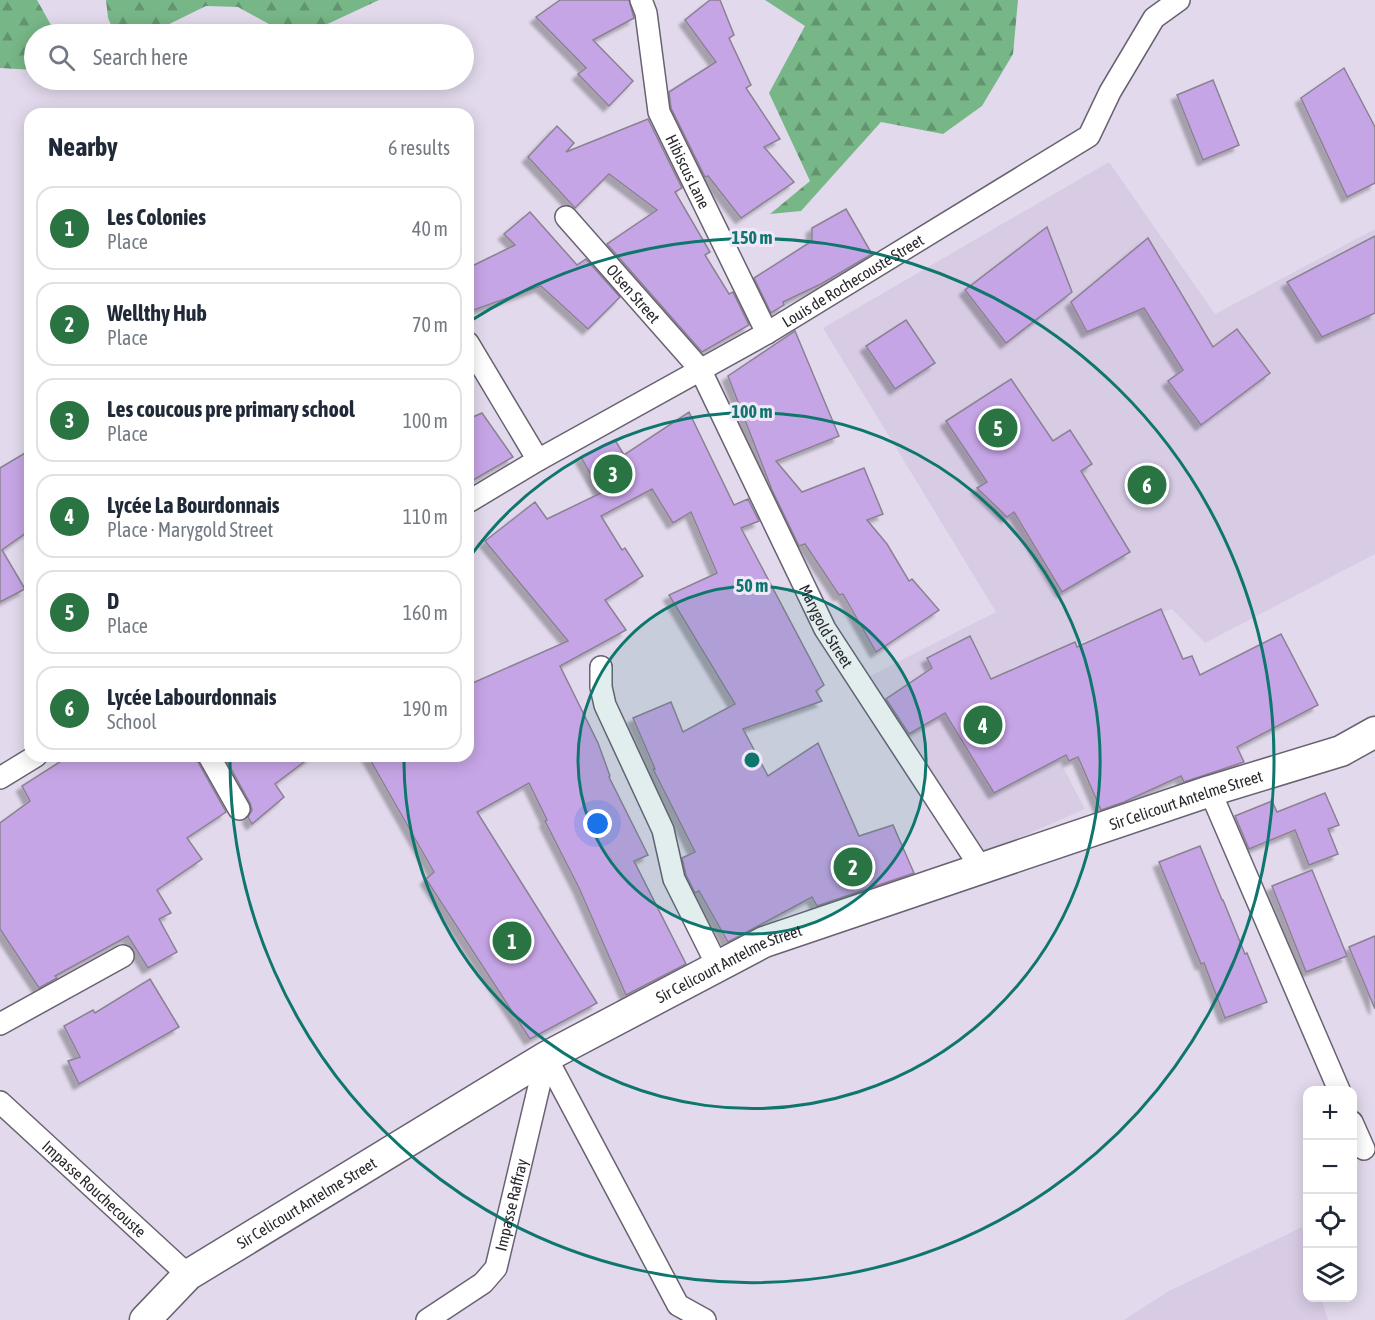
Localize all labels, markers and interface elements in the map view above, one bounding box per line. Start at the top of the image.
search box [24,24,474,90]
icon: search [45,41,78,74]
text: Search here [93,44,188,70]
text: Nearby [48,132,118,162]
street label: Hibiscus Lane [662,132,714,211]
text: 6 results [388,136,450,159]
text: Les Colonies [107,204,206,230]
text: 1 [65,217,74,240]
text: 40 m [412,217,448,240]
text: 150 m [732,227,772,248]
text: Place [107,230,148,253]
street label: Louis de Rochecouste Street [779,230,927,331]
street label: Olsen Street [603,261,664,327]
text: Wellthy Hub [107,300,207,326]
text: 2 [65,313,74,336]
text: 70 m [412,313,448,336]
text: Place [107,326,148,349]
text: Les coucous pre primary school [107,396,355,422]
text: 100 m [732,401,772,422]
pin: 5 [978,406,1018,450]
text: 3 [65,409,74,432]
text: 100 m [403,409,448,432]
text: Place [107,422,148,445]
pin: 3 [594,452,632,496]
pin: 6 [1128,462,1166,508]
text: Lycée La Bourdonnais [107,492,280,518]
text: 4 [65,505,74,528]
text: 110 m [403,505,448,528]
text: Place · Marygold Street [107,518,273,541]
text: 50 m [736,575,768,596]
street label: Marygold Street [796,581,857,671]
text: D [107,588,119,614]
text: 5 [65,601,74,624]
text: 160 m [403,601,448,624]
text: Place [107,614,148,637]
text: Lycée Labourdonnais [107,684,277,710]
text: 6 [65,697,74,720]
text: 190 m [403,697,448,720]
pin: 4 [964,702,1002,748]
text: School [107,710,157,733]
centre of rings [742,750,762,770]
street label: Sir Celicourt Antelme Street [1107,766,1265,833]
your location [583,809,612,838]
pin: 2 [834,844,872,890]
pin: 1 [492,918,532,964]
street label: Sir Celicourt Antelme Street [653,921,804,1006]
map controls [1303,1086,1357,1302]
button: + [1303,1086,1357,1140]
street label: Impasse Rouchecouste [39,1137,150,1241]
button: − [1303,1140,1357,1194]
street label: Sir Celicourt Antelme Street [233,1153,380,1252]
street label: Impasse Raffray [491,1156,532,1253]
button: locate [1303,1194,1357,1248]
button: layers [1303,1248,1357,1302]

